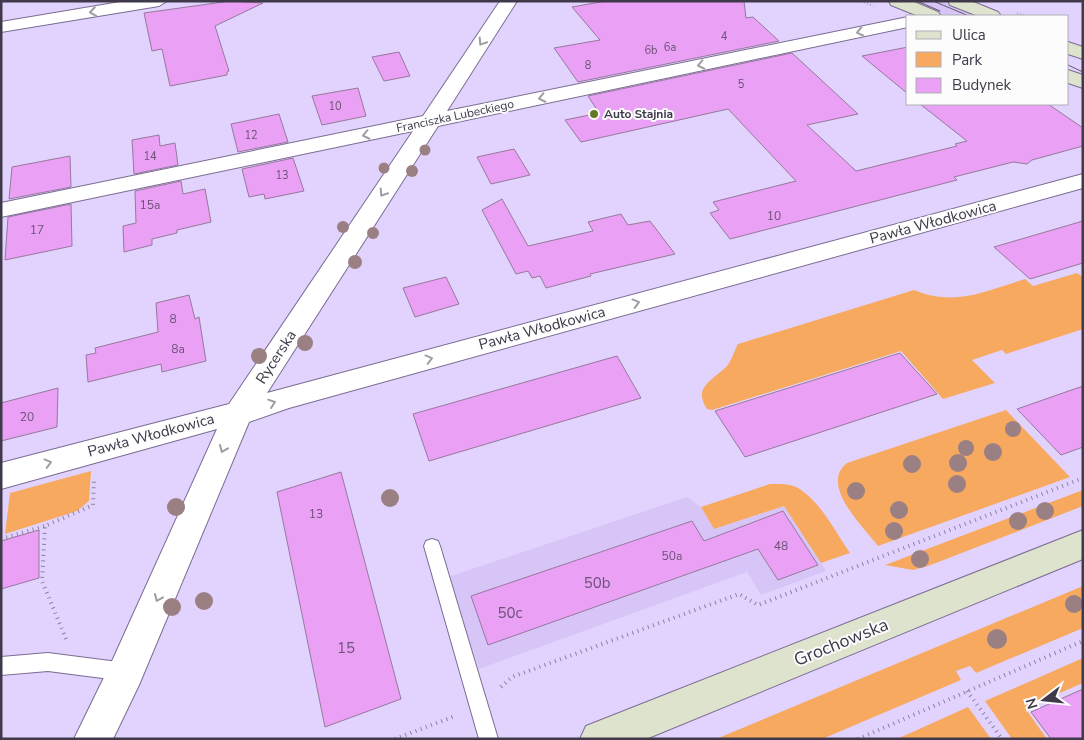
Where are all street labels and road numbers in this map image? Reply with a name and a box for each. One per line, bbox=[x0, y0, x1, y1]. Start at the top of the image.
street label: Franciszka Lubeckiego bbox=[395, 96, 516, 136]
street label: Pawła Włodkowica bbox=[867, 195, 999, 249]
street label: Pawła Włodkowica bbox=[476, 301, 608, 355]
street label: Rycerska bbox=[251, 326, 301, 388]
street label: Pawła Włodkowica bbox=[85, 408, 217, 462]
street label: Grochowska bbox=[790, 612, 892, 672]

